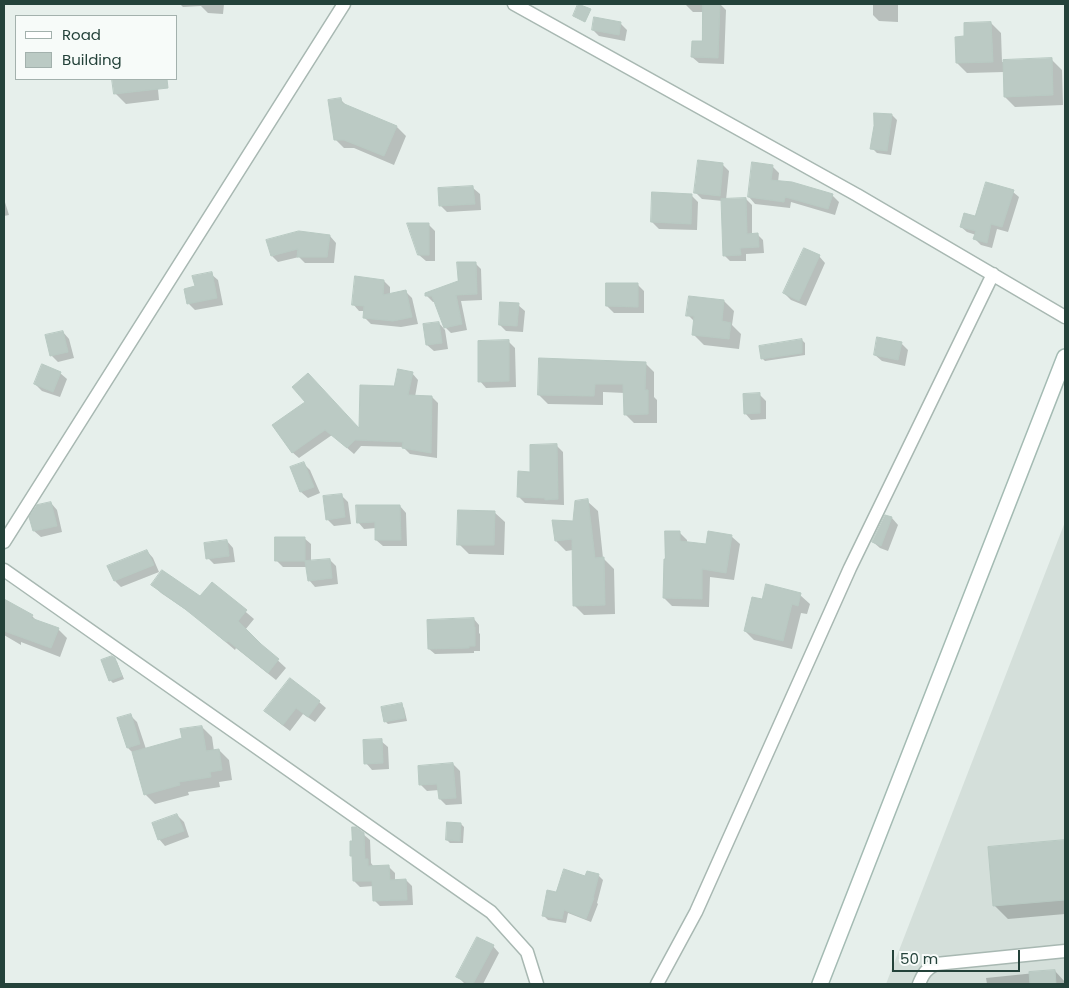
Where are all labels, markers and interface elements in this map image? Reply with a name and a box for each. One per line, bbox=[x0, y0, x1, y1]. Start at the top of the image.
legend bbox=[15, 15, 178, 80]
text: Road bbox=[62, 24, 101, 45]
text: Building bbox=[62, 49, 122, 70]
scale bar bbox=[894, 940, 1022, 972]
text: 50 m bbox=[900, 948, 938, 969]

